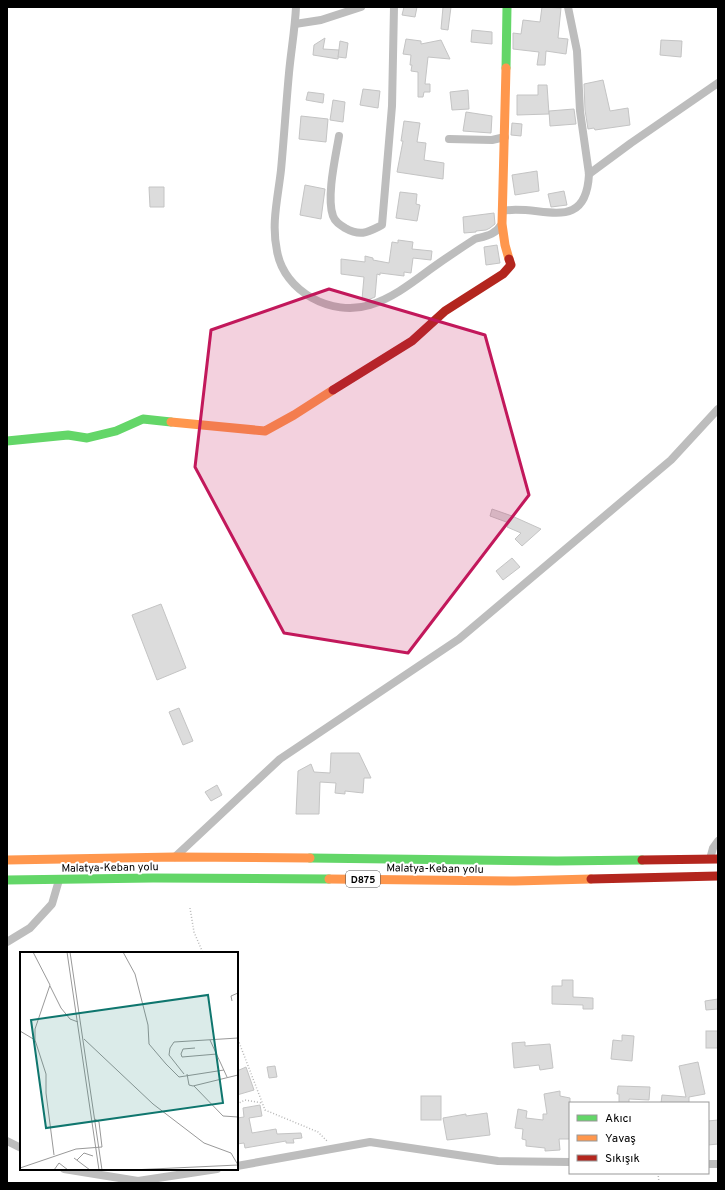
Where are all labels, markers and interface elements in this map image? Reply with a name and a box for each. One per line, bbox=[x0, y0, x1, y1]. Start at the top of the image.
street label: Malatya-Keban yolu bbox=[61, 860, 159, 876]
street label: Malatya-Keban yolu bbox=[386, 861, 484, 877]
road number: D875 bbox=[346, 871, 380, 887]
inset map bbox=[20, 952, 238, 1170]
legend bbox=[569, 1102, 709, 1174]
text: Akıcı bbox=[605, 1111, 632, 1127]
text: Yavaş bbox=[605, 1131, 636, 1147]
text: Sıkışık bbox=[605, 1151, 640, 1167]

